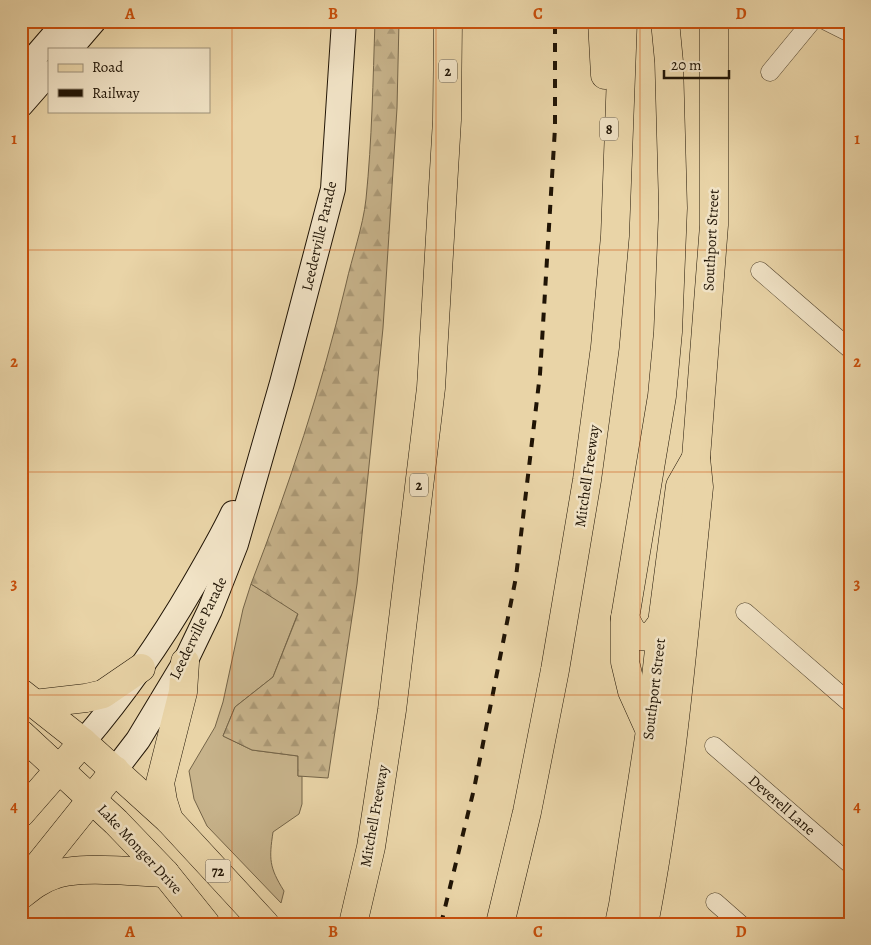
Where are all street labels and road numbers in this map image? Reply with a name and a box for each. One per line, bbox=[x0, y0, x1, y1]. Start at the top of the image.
road number: 2 bbox=[439, 59, 457, 82]
road number: 8 bbox=[600, 118, 618, 140]
street label: Leederville Parade bbox=[297, 179, 341, 293]
street label: Southport Street bbox=[698, 188, 724, 292]
street label: Mitchell Freeway bbox=[570, 423, 604, 529]
road number: 2 bbox=[410, 474, 428, 496]
street label: Leederville Parade bbox=[164, 573, 232, 683]
street label: Southport Street bbox=[638, 637, 670, 741]
street label: Mitchell Freeway bbox=[355, 763, 393, 869]
street label: Deverell Lane bbox=[744, 770, 820, 840]
street label: Lake Monger Drive bbox=[93, 800, 187, 898]
road number: 72 bbox=[206, 859, 230, 882]

